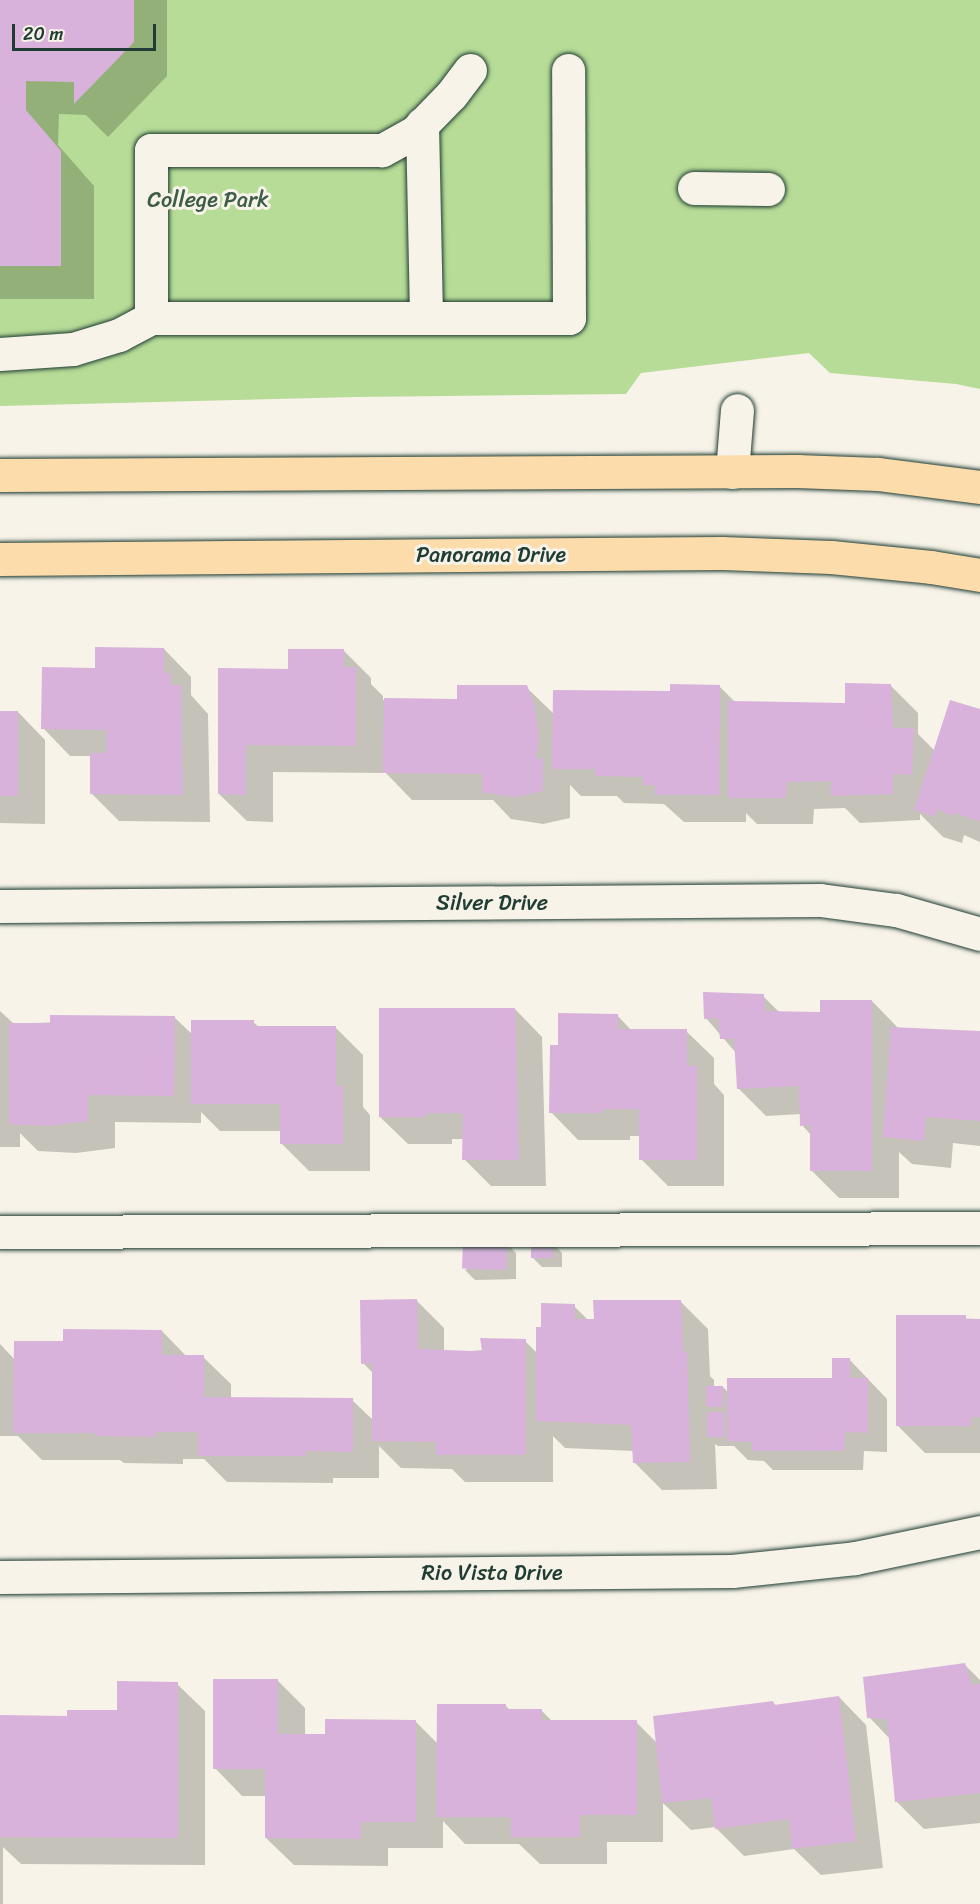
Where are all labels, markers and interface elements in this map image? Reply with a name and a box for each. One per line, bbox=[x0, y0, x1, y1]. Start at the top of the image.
scale bar bbox=[15, 12, 159, 50]
text: 20 m bbox=[23, 18, 63, 50]
park label: College Park bbox=[147, 187, 269, 213]
street label: Panorama Drive bbox=[416, 542, 566, 568]
street label: Silver Drive bbox=[436, 890, 548, 916]
street label: Rio Vista Drive bbox=[421, 1560, 563, 1586]

